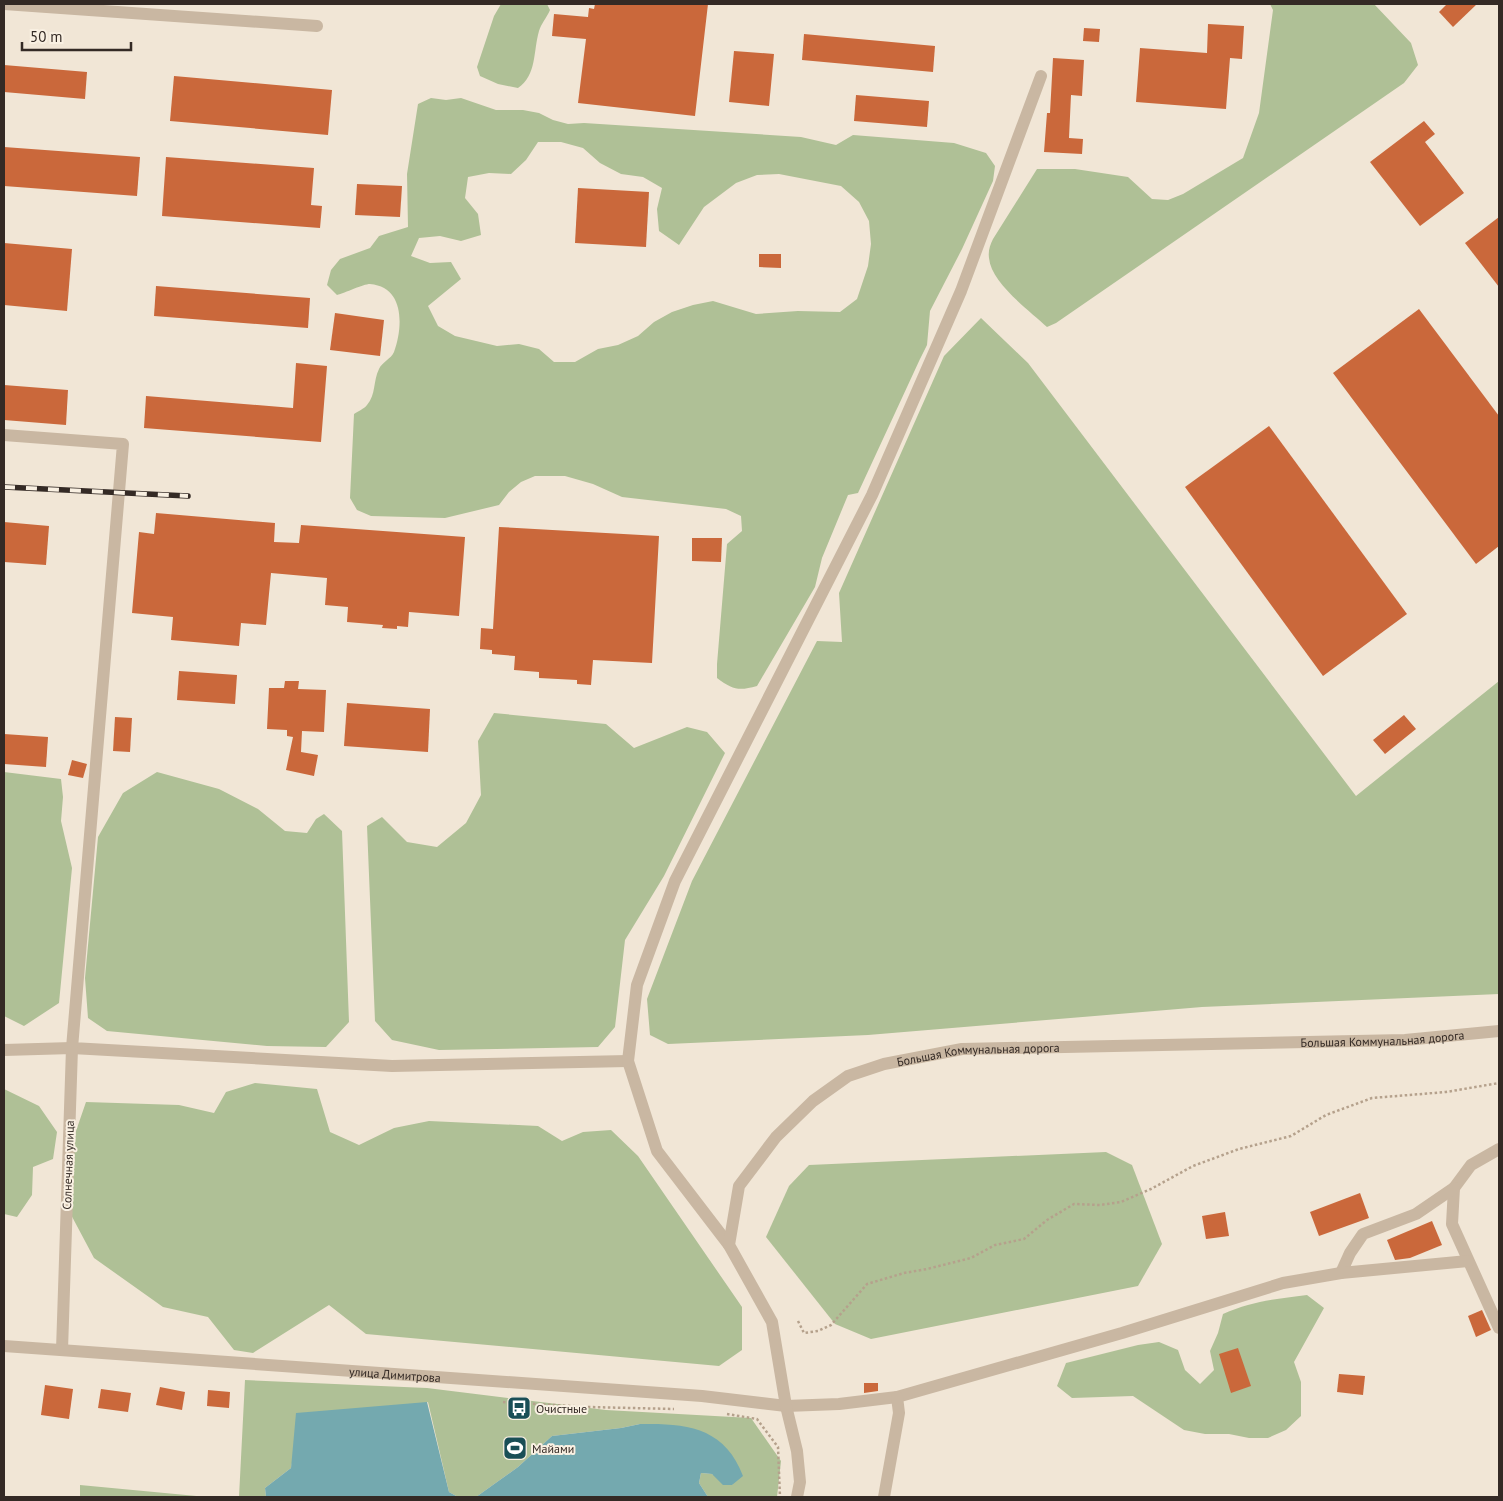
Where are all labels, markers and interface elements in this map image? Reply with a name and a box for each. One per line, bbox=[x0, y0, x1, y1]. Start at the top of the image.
scale bar bbox=[22, 20, 131, 52]
text: 50 m bbox=[30, 27, 63, 46]
street label: Большая Коммунальная дорога bbox=[1300, 1027, 1465, 1050]
street label: Большая Коммунальная дорога bbox=[895, 1040, 1060, 1069]
street label: Солнечная улица bbox=[59, 1120, 77, 1210]
street label: улица Димитрова bbox=[349, 1363, 441, 1385]
bus stop icon: Очистные bbox=[506, 1395, 532, 1421]
place label: Очистные bbox=[536, 1401, 587, 1416]
sports icon: Майами bbox=[502, 1435, 528, 1461]
place label: Майами bbox=[532, 1441, 574, 1456]

